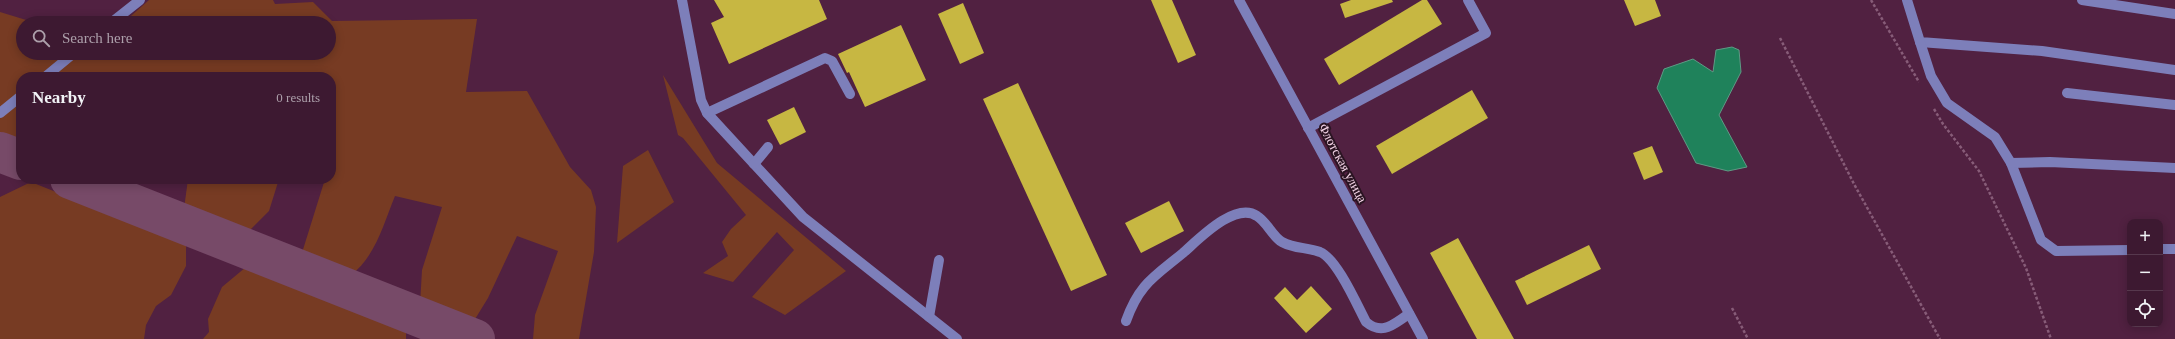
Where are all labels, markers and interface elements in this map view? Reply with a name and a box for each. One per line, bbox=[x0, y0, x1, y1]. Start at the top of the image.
search box bbox=[16, 16, 336, 60]
icon: search bbox=[30, 27, 52, 49]
text: Search here bbox=[62, 30, 132, 46]
text: Nearby bbox=[32, 88, 86, 107]
text: 0 results bbox=[276, 90, 320, 105]
street label: Флотская улица bbox=[1316, 121, 1370, 205]
map controls bbox=[2127, 219, 2163, 327]
button: + bbox=[2127, 219, 2163, 255]
button: − bbox=[2127, 255, 2163, 291]
button: locate bbox=[2127, 291, 2163, 327]

